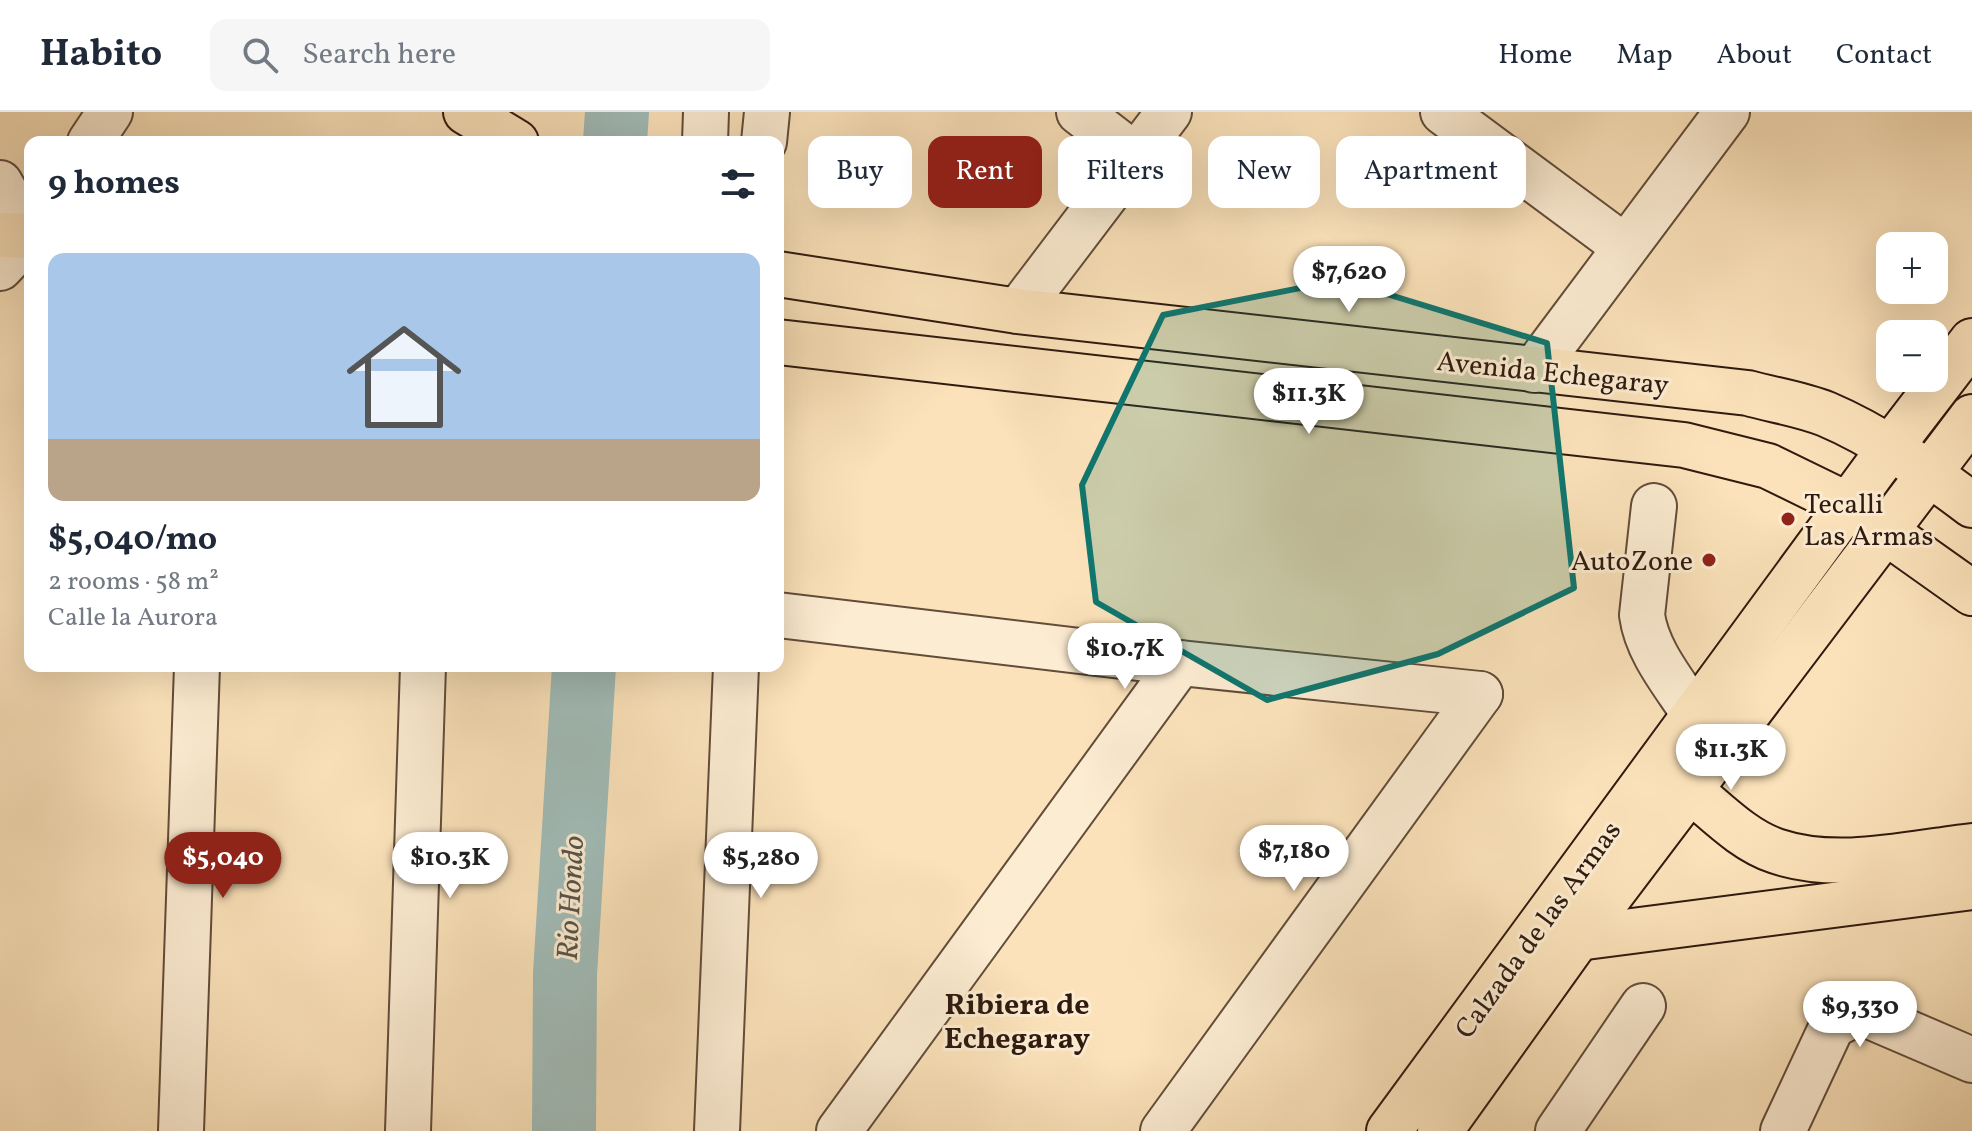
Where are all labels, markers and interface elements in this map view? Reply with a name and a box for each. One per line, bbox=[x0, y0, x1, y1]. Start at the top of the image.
search box bbox=[210, 19, 770, 91]
text: Habito bbox=[40, 29, 162, 82]
icon: search bbox=[238, 33, 282, 77]
text: Search here bbox=[302, 34, 456, 76]
text: Home bbox=[1498, 36, 1572, 75]
text: Map bbox=[1616, 36, 1672, 75]
text: About bbox=[1716, 36, 1792, 75]
text: Contact bbox=[1836, 36, 1932, 75]
chip: Buy bbox=[808, 136, 912, 208]
chip: Rent bbox=[928, 136, 1042, 208]
chip: Filters bbox=[1058, 136, 1192, 208]
chip: New bbox=[1208, 136, 1320, 208]
chip: Apartment bbox=[1336, 136, 1526, 208]
text: 9 homes bbox=[48, 161, 180, 208]
icon: filters bbox=[716, 162, 760, 206]
map controls bbox=[1876, 232, 1948, 392]
button: + bbox=[1876, 232, 1948, 304]
pin: $7,620 bbox=[1284, 246, 1414, 314]
text: $7,620 bbox=[1311, 254, 1387, 290]
icon: home bbox=[332, 305, 476, 449]
button: − bbox=[1876, 320, 1948, 392]
street label: Avenida Echegaray bbox=[1435, 343, 1671, 406]
pin: $11.3K bbox=[1244, 368, 1374, 436]
text: $11.3K bbox=[1272, 376, 1346, 412]
place label: Tecalli Las Armas bbox=[1804, 486, 1933, 557]
marker: Tecalli Las Armas bbox=[1779, 510, 1797, 528]
text: $5,040/mo bbox=[48, 517, 217, 564]
place label: AutoZone bbox=[1571, 543, 1693, 582]
marker: AutoZone bbox=[1700, 551, 1718, 569]
text: 2 rooms · 58 m² bbox=[48, 564, 219, 600]
text: Calle la Aurora bbox=[48, 600, 218, 636]
pin: $10.7K bbox=[1060, 623, 1190, 691]
text: $10.7K bbox=[1086, 631, 1164, 667]
pin: $11.3K bbox=[1666, 724, 1796, 792]
text: $11.3K bbox=[1694, 732, 1768, 768]
street label: Calzada de las Armas bbox=[1447, 814, 1631, 1047]
pin: $7,180 bbox=[1229, 825, 1359, 893]
pin: $5,040 bbox=[158, 832, 288, 900]
pin: $10.3K bbox=[385, 832, 515, 900]
pin: $5,280 bbox=[696, 832, 826, 900]
text: $7,180 bbox=[1258, 833, 1330, 869]
water label: Rio Hondo bbox=[548, 834, 596, 961]
text: $5,040 bbox=[182, 840, 264, 876]
text: $10.3K bbox=[410, 840, 490, 876]
text: $5,280 bbox=[722, 840, 800, 876]
pin: $9,330 bbox=[1795, 981, 1925, 1049]
district label: Ribiera de Echegaray bbox=[944, 985, 1090, 1061]
text: $9,330 bbox=[1821, 989, 1899, 1025]

